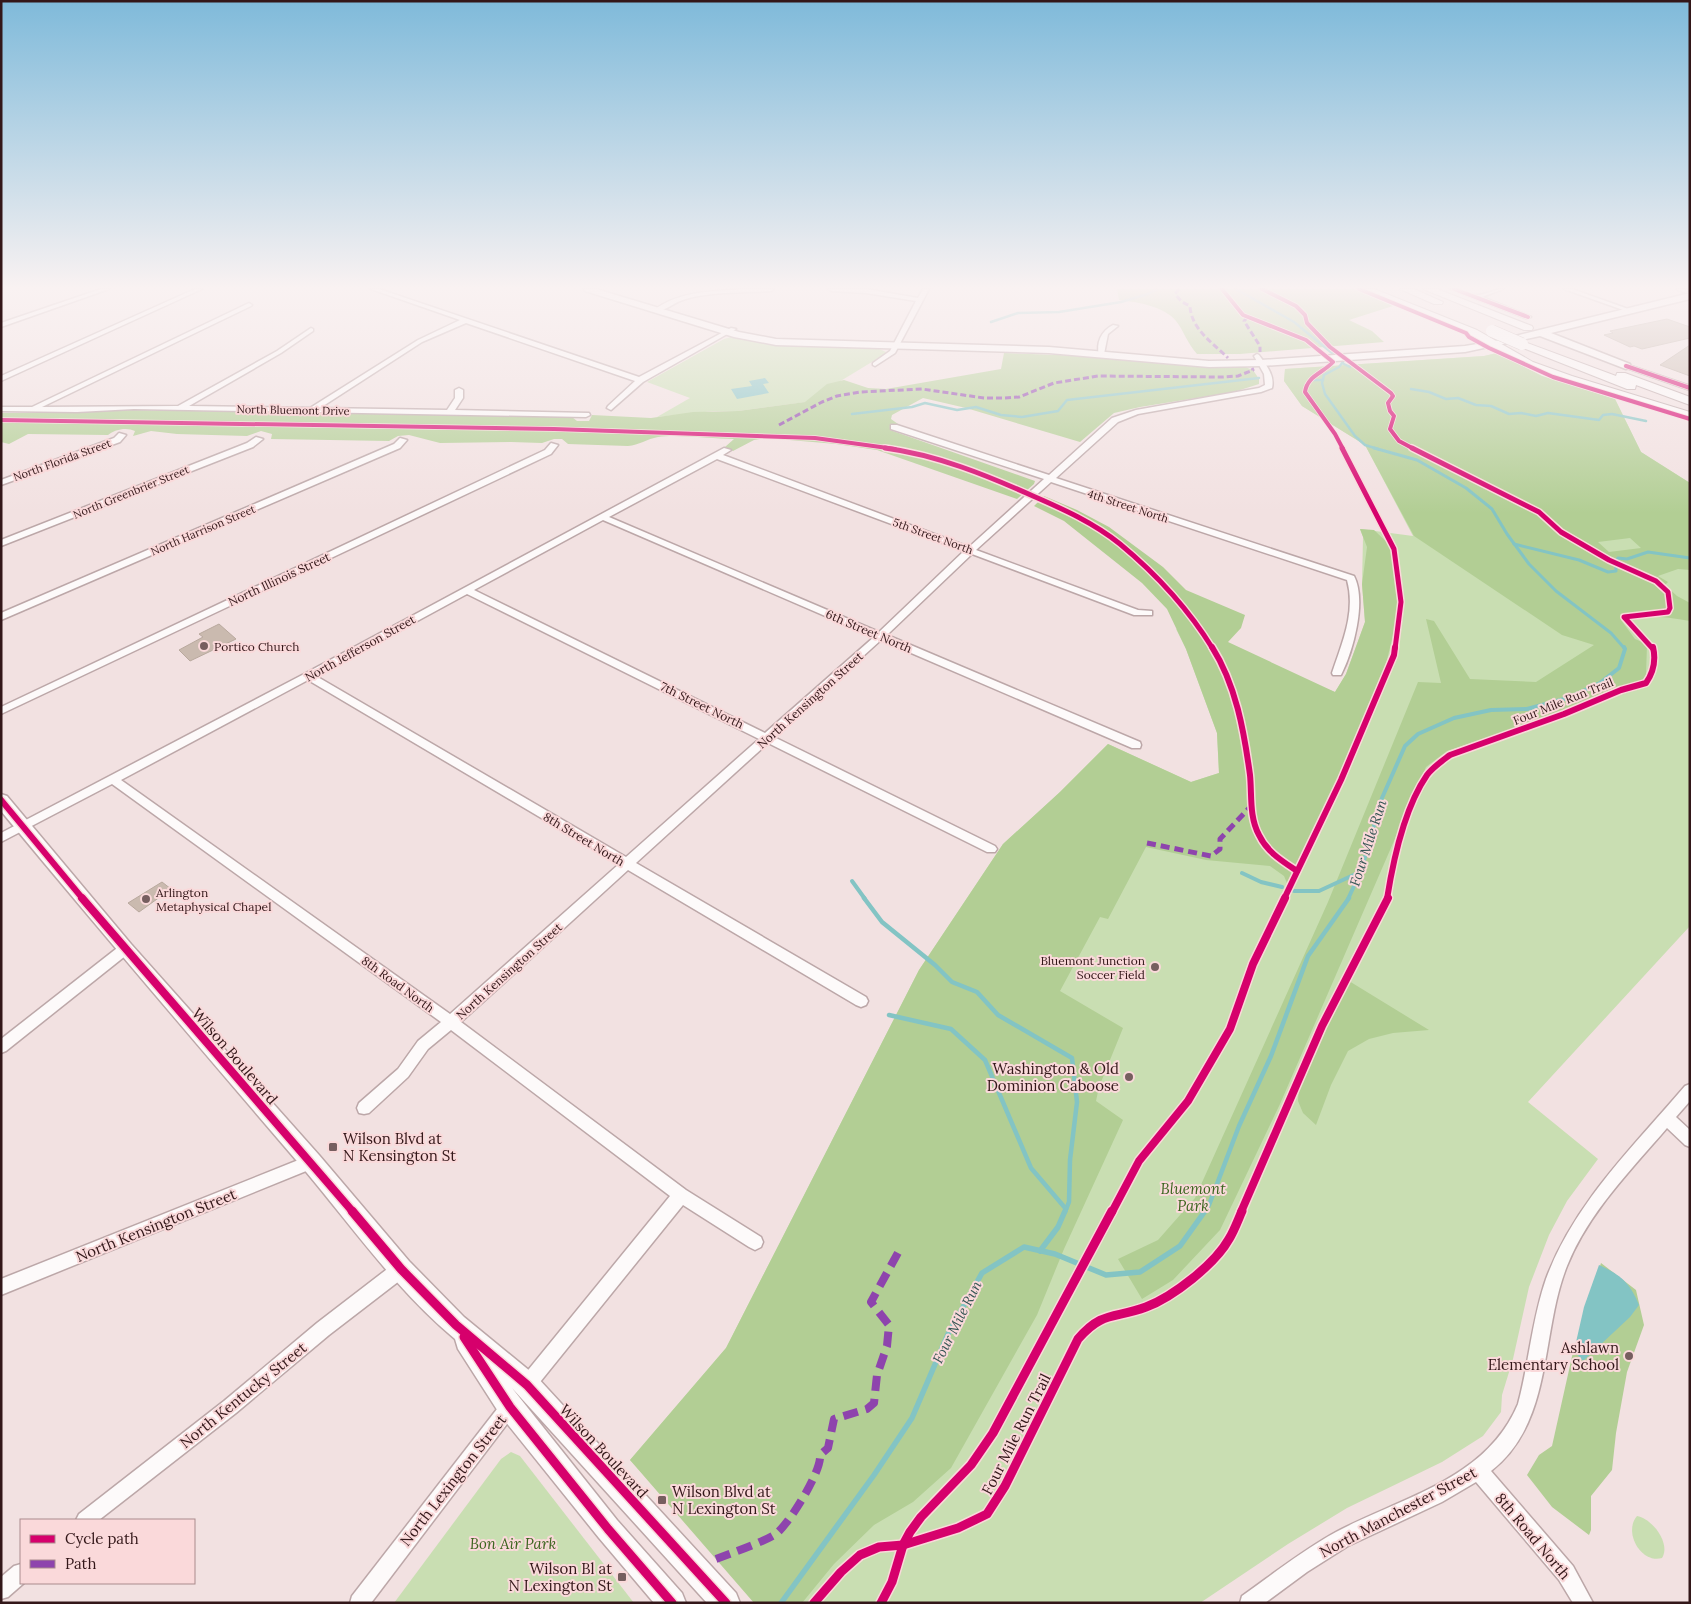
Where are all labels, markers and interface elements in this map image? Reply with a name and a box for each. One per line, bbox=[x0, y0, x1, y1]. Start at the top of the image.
street label: North Bluemont Drive bbox=[236, 402, 350, 418]
street label: North Florida Street bbox=[11, 436, 113, 484]
street label: North Greenbrier Street bbox=[71, 462, 192, 522]
street label: 4th Street North bbox=[1086, 486, 1171, 526]
street label: North Harrison Street bbox=[149, 501, 258, 558]
street label: 5th Street North bbox=[891, 515, 975, 557]
street label: North Illinois Street bbox=[226, 549, 333, 609]
street label: 6th Street North bbox=[824, 606, 914, 656]
street label: North Jefferson Street bbox=[302, 611, 418, 685]
place label: Portico Church bbox=[214, 639, 299, 654]
marker: Portico Church bbox=[198, 640, 210, 652]
street label: North Kensington Street bbox=[754, 648, 866, 751]
street label: Four Mile Run Trail bbox=[1511, 674, 1615, 728]
street label: 7th Street North bbox=[658, 678, 746, 732]
water label: Four Mile Run bbox=[1346, 797, 1391, 889]
street label: 8th Street North bbox=[541, 809, 627, 869]
place label: Arlington Metaphysical Chapel bbox=[155, 885, 271, 914]
marker: Arlington Metaphysical Chapel bbox=[140, 893, 152, 905]
street label: North Kensington Street bbox=[453, 919, 565, 1022]
street label: 8th Road North bbox=[359, 953, 437, 1015]
place label: Bluemont Junction Soccer Field bbox=[1040, 953, 1145, 982]
marker: Bluemont Junction Soccer Field bbox=[1149, 961, 1161, 973]
street label: Wilson Boulevard bbox=[188, 1004, 282, 1108]
place label: Washington & Old Dominion Caboose bbox=[987, 1059, 1119, 1095]
marker: Washington & Old Dominion Caboose bbox=[1123, 1071, 1135, 1083]
place label: Wilson Blvd at N Kensington St bbox=[343, 1129, 456, 1165]
marker: Wilson Blvd at N Kensington St bbox=[327, 1141, 339, 1153]
park label: Bluemont Park bbox=[1160, 1179, 1226, 1215]
street label: North Kensington Street bbox=[73, 1184, 239, 1266]
water label: Four Mile Run bbox=[929, 1277, 986, 1366]
street label: North Kentucky Street bbox=[176, 1338, 310, 1452]
place label: Ashlawn Elementary School bbox=[1488, 1338, 1619, 1374]
marker: Ashlawn Elementary School bbox=[1623, 1350, 1635, 1362]
street label: Four Mile Run Trail bbox=[977, 1370, 1055, 1498]
street label: Wilson Boulevard bbox=[556, 1400, 652, 1502]
street label: North Lexington Street bbox=[396, 1410, 510, 1550]
street label: North Manchester Street bbox=[1316, 1462, 1480, 1561]
place label: Wilson Blvd at N Lexington St bbox=[672, 1482, 776, 1518]
street label: 8th Road North bbox=[1491, 1489, 1575, 1583]
marker: Wilson Blvd at N Lexington St bbox=[656, 1494, 668, 1506]
legend bbox=[20, 1519, 195, 1584]
text: Cycle path bbox=[65, 1529, 139, 1548]
park label: Bon Air Park bbox=[470, 1534, 557, 1553]
text: Path bbox=[65, 1554, 96, 1573]
place label: Wilson Bl at N Lexington St bbox=[508, 1559, 612, 1595]
marker: Wilson Bl at N Lexington St bbox=[616, 1571, 628, 1583]

